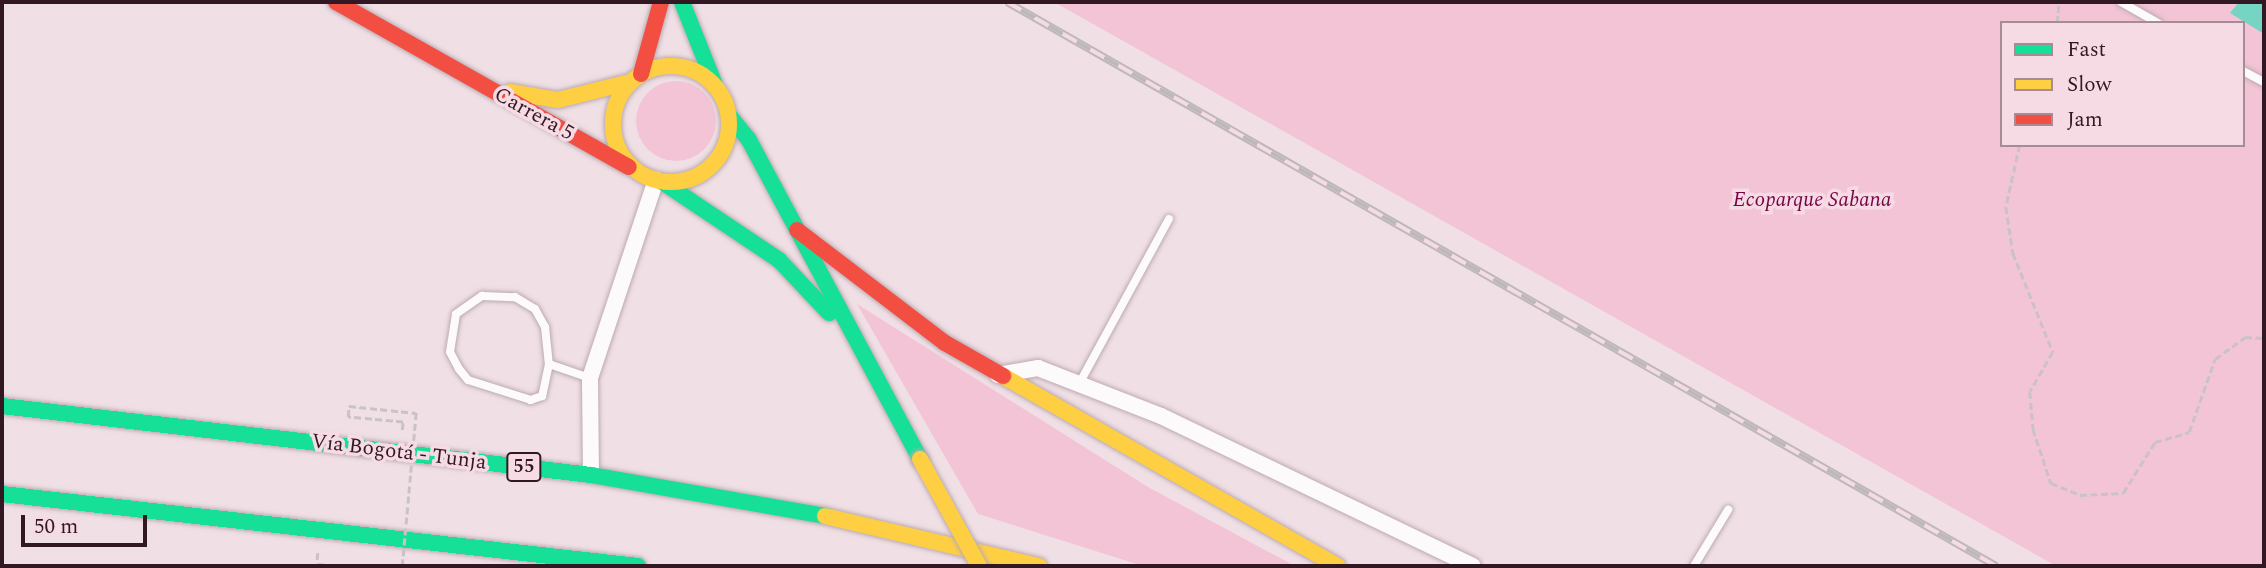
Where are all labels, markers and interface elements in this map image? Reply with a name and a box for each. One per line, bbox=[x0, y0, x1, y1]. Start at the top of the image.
legend bbox=[2000, 21, 2245, 147]
text: Fast bbox=[2067, 34, 2106, 66]
text: Slow bbox=[2067, 69, 2111, 101]
street label: Carrera 5 bbox=[490, 82, 578, 146]
text: Jam bbox=[2067, 104, 2103, 136]
park label: Ecoparque Sabana bbox=[1733, 187, 1891, 213]
street label: Vía Bogotá - Tunja bbox=[310, 429, 488, 475]
road number: 55 bbox=[505, 452, 543, 482]
scale bar bbox=[24, 502, 150, 546]
text: 50 m bbox=[34, 511, 78, 543]

